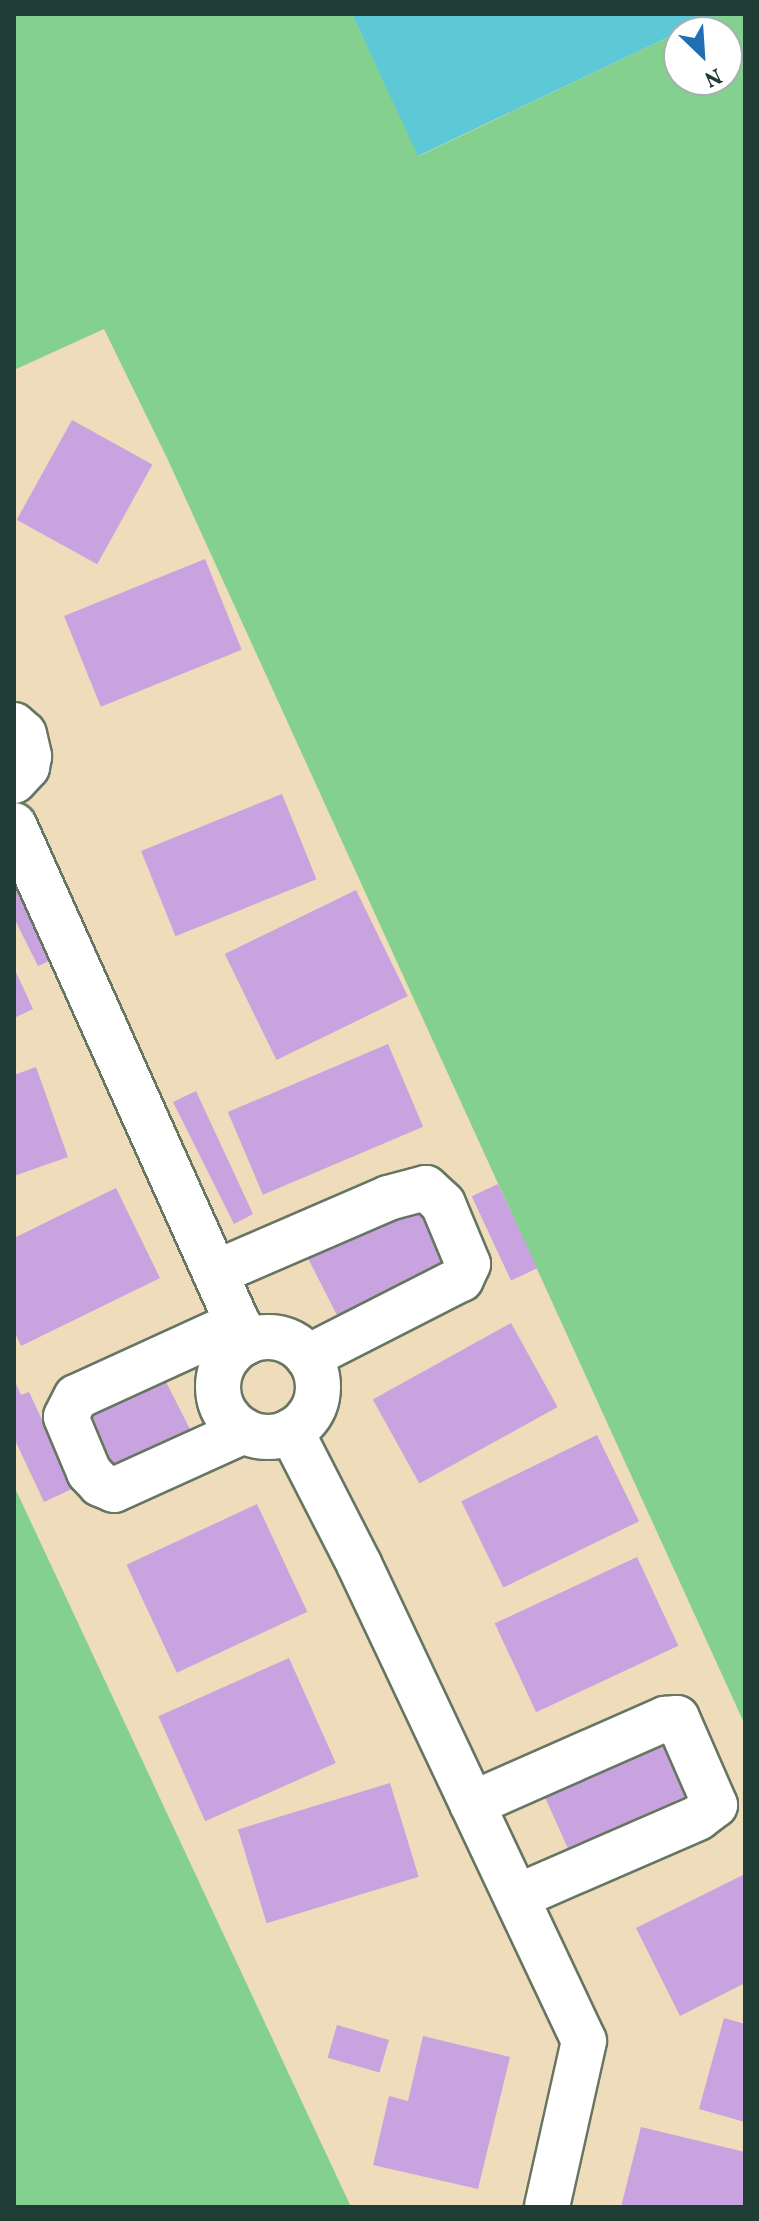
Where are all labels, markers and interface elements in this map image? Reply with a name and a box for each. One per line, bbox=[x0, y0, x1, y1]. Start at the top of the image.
north arrow bbox=[663, 16, 743, 96]
text: N bbox=[699, 59, 726, 94]

